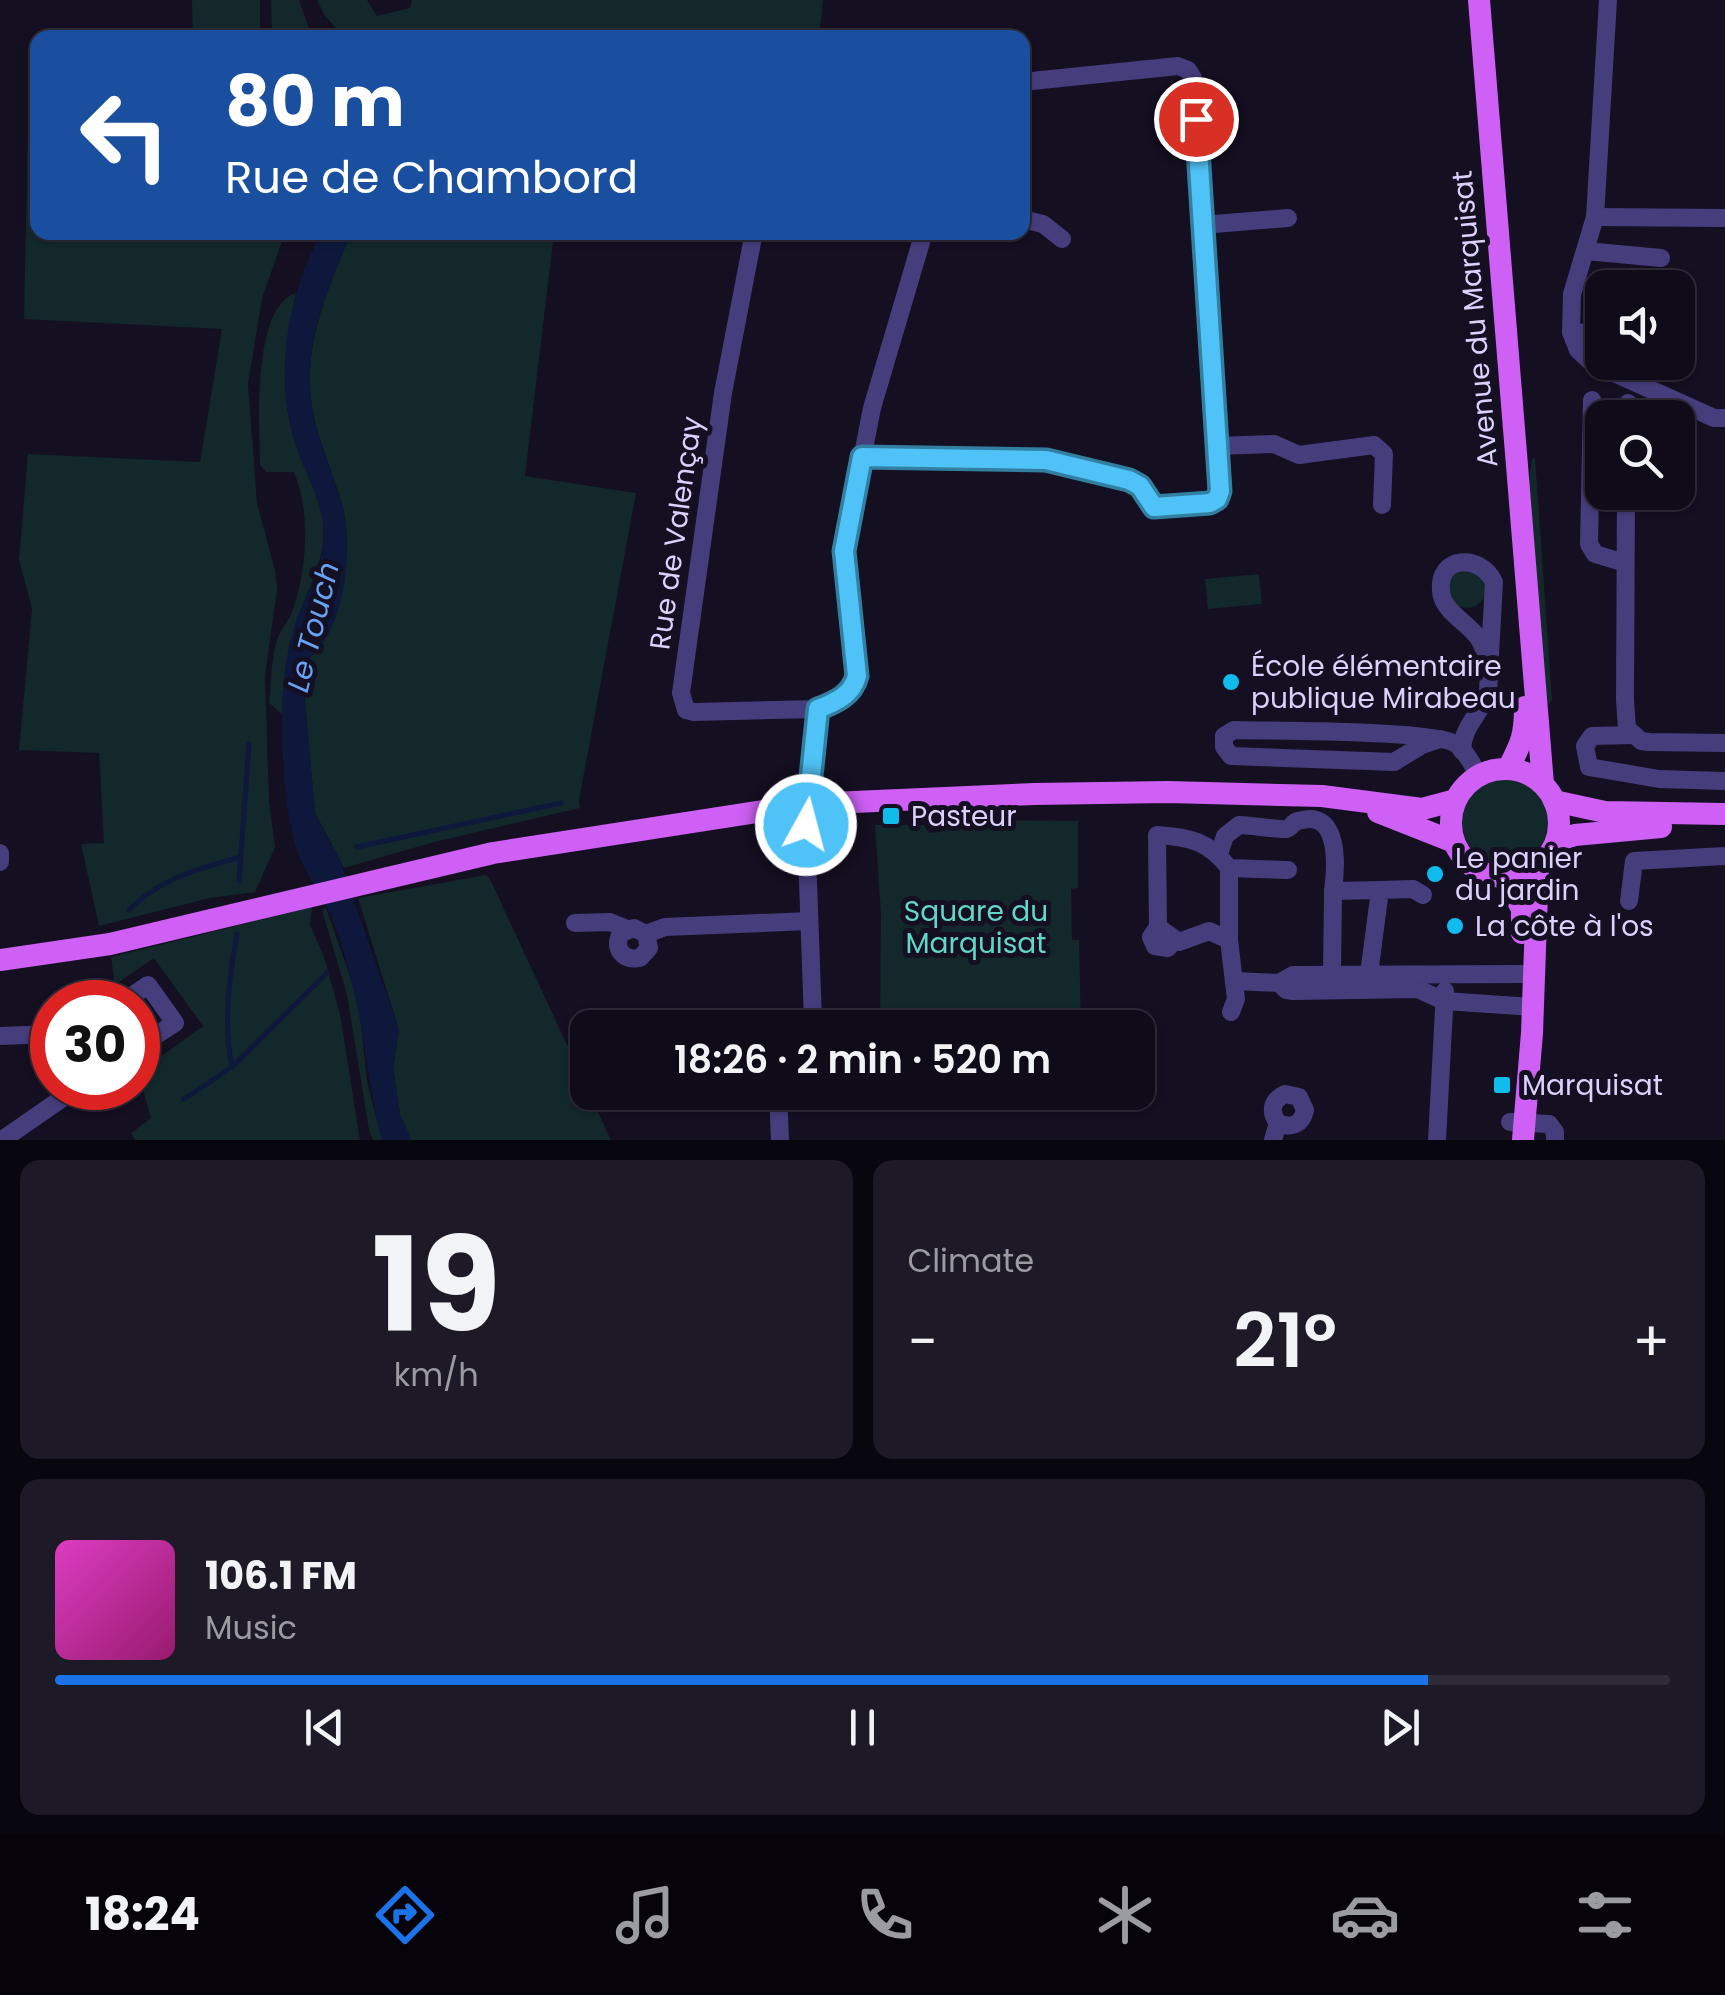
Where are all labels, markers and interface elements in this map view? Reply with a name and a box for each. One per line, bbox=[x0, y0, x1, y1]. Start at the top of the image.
text: 80 m bbox=[225, 52, 405, 151]
icon: left bbox=[60, 70, 190, 200]
pin bbox=[1154, 77, 1239, 162]
icon: arrive bbox=[1169, 92, 1224, 147]
text: Rue de Chambord bbox=[225, 146, 638, 209]
street label: Avenue du Marquisat bbox=[1443, 169, 1507, 469]
map controls bbox=[1585, 270, 1695, 510]
button: sound bbox=[1585, 270, 1695, 380]
button: search bbox=[1585, 400, 1695, 510]
street label: Rue de Valençay bbox=[640, 414, 712, 652]
water label: Le Touch bbox=[276, 557, 350, 697]
place label: École élémentaire publique Mirabeau bbox=[1251, 647, 1516, 718]
marker: École élémentaire publique Mirabeau bbox=[1220, 671, 1242, 693]
position arrow bbox=[754, 773, 858, 877]
place label: Pasteur bbox=[911, 797, 1017, 836]
marker: Pasteur bbox=[880, 805, 902, 827]
place label: Le panier du jardin bbox=[1455, 839, 1582, 910]
marker: Le panier du jardin bbox=[1424, 863, 1446, 885]
park label: Square du Marquisat bbox=[904, 892, 1048, 963]
place label: La côte à l'os bbox=[1475, 907, 1654, 946]
marker: La côte à l'os bbox=[1444, 915, 1466, 937]
speed limit sign: 30 bbox=[30, 980, 160, 1110]
text: 18:26 · 2 min · 520 m bbox=[674, 1033, 1051, 1086]
place label: Marquisat bbox=[1522, 1066, 1663, 1105]
marker: Marquisat bbox=[1491, 1074, 1513, 1096]
text: 19 bbox=[372, 1194, 501, 1377]
text: Climate bbox=[908, 1238, 1034, 1283]
text: 21° bbox=[1233, 1288, 1337, 1393]
text: − bbox=[908, 1303, 938, 1380]
text: + bbox=[1632, 1303, 1670, 1380]
text: km/h bbox=[394, 1352, 479, 1397]
text: 106.1 FM bbox=[205, 1549, 357, 1602]
text: Music bbox=[205, 1605, 297, 1650]
icon: previous bbox=[297, 1700, 352, 1755]
icon: pause bbox=[835, 1700, 890, 1755]
icon: next bbox=[1373, 1700, 1428, 1755]
icon: directions bbox=[370, 1880, 440, 1950]
icon: music bbox=[610, 1880, 680, 1950]
icon: phone bbox=[850, 1880, 920, 1950]
icon: climate bbox=[1090, 1880, 1160, 1950]
icon: car bbox=[1330, 1880, 1400, 1950]
icon: filters bbox=[1570, 1880, 1640, 1950]
text: 18:24 bbox=[85, 1883, 200, 1946]

